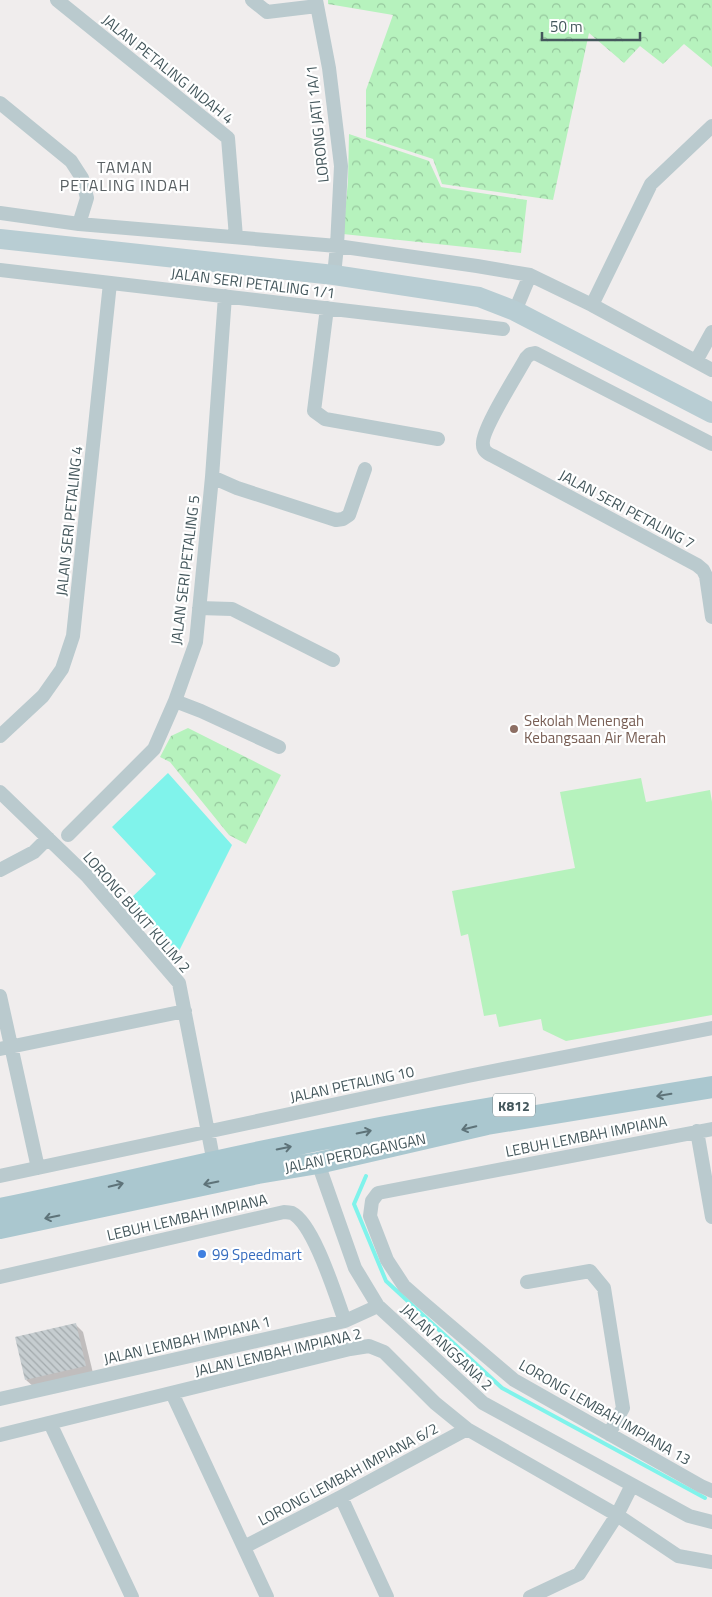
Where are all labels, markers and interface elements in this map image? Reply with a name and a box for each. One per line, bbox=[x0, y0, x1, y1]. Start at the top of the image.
street label: JALAN PETALING INDAH 4 bbox=[97, 9, 239, 129]
scale bar bbox=[542, 10, 640, 42]
text: 50 m bbox=[550, 15, 583, 38]
street label: LORONG JATI 1A/1 bbox=[299, 64, 335, 184]
district label: TAMAN PETALING INDAH bbox=[60, 155, 190, 197]
street label: JALAN SERI PETALING 1/1 bbox=[170, 262, 336, 304]
street label: JALAN SERI PETALING 4 bbox=[50, 445, 88, 597]
street label: JALAN SERI PETALING 7 bbox=[555, 463, 699, 555]
street label: JALAN SERI PETALING 5 bbox=[164, 494, 206, 646]
place label: Sekolah Menengah Kebangsaan Air Merah bbox=[524, 709, 666, 749]
marker: Sekolah Menengah Kebangsaan Air Merah bbox=[508, 723, 520, 735]
street label: LORONG BUKIT KULIM 2 bbox=[78, 846, 196, 978]
street label: JALAN PETALING 10 bbox=[288, 1060, 416, 1108]
one-way arrow bbox=[656, 1090, 672, 1100]
road number: K812 bbox=[493, 1094, 535, 1116]
street label: LEBUH LEMBAH IMPIANA bbox=[503, 1109, 669, 1163]
one-way arrow bbox=[462, 1124, 478, 1133]
street label: JALAN PERDAGANGAN bbox=[282, 1127, 428, 1179]
one-way arrow bbox=[355, 1127, 371, 1136]
one-way arrow bbox=[276, 1142, 292, 1152]
one-way arrow bbox=[203, 1179, 219, 1188]
one-way arrow bbox=[108, 1180, 124, 1189]
street label: LEBUH LEMBAH IMPIANA bbox=[104, 1187, 270, 1247]
one-way arrow bbox=[44, 1213, 60, 1222]
place label: 99 Speedmart bbox=[212, 1243, 302, 1266]
marker: 99 Speedmart bbox=[196, 1248, 208, 1260]
street label: JALAN ANGSANA 2 bbox=[396, 1298, 498, 1396]
street label: JALAN LEMBAH IMPIANA 1 bbox=[101, 1310, 273, 1370]
street label: JALAN LEMBAH IMPIANA 2 bbox=[192, 1322, 364, 1382]
street label: LORONG LEMBAH IMPIANA 13 bbox=[515, 1353, 695, 1471]
street label: LORONG LEMBAH IMPIANA 6/2 bbox=[254, 1417, 442, 1531]

